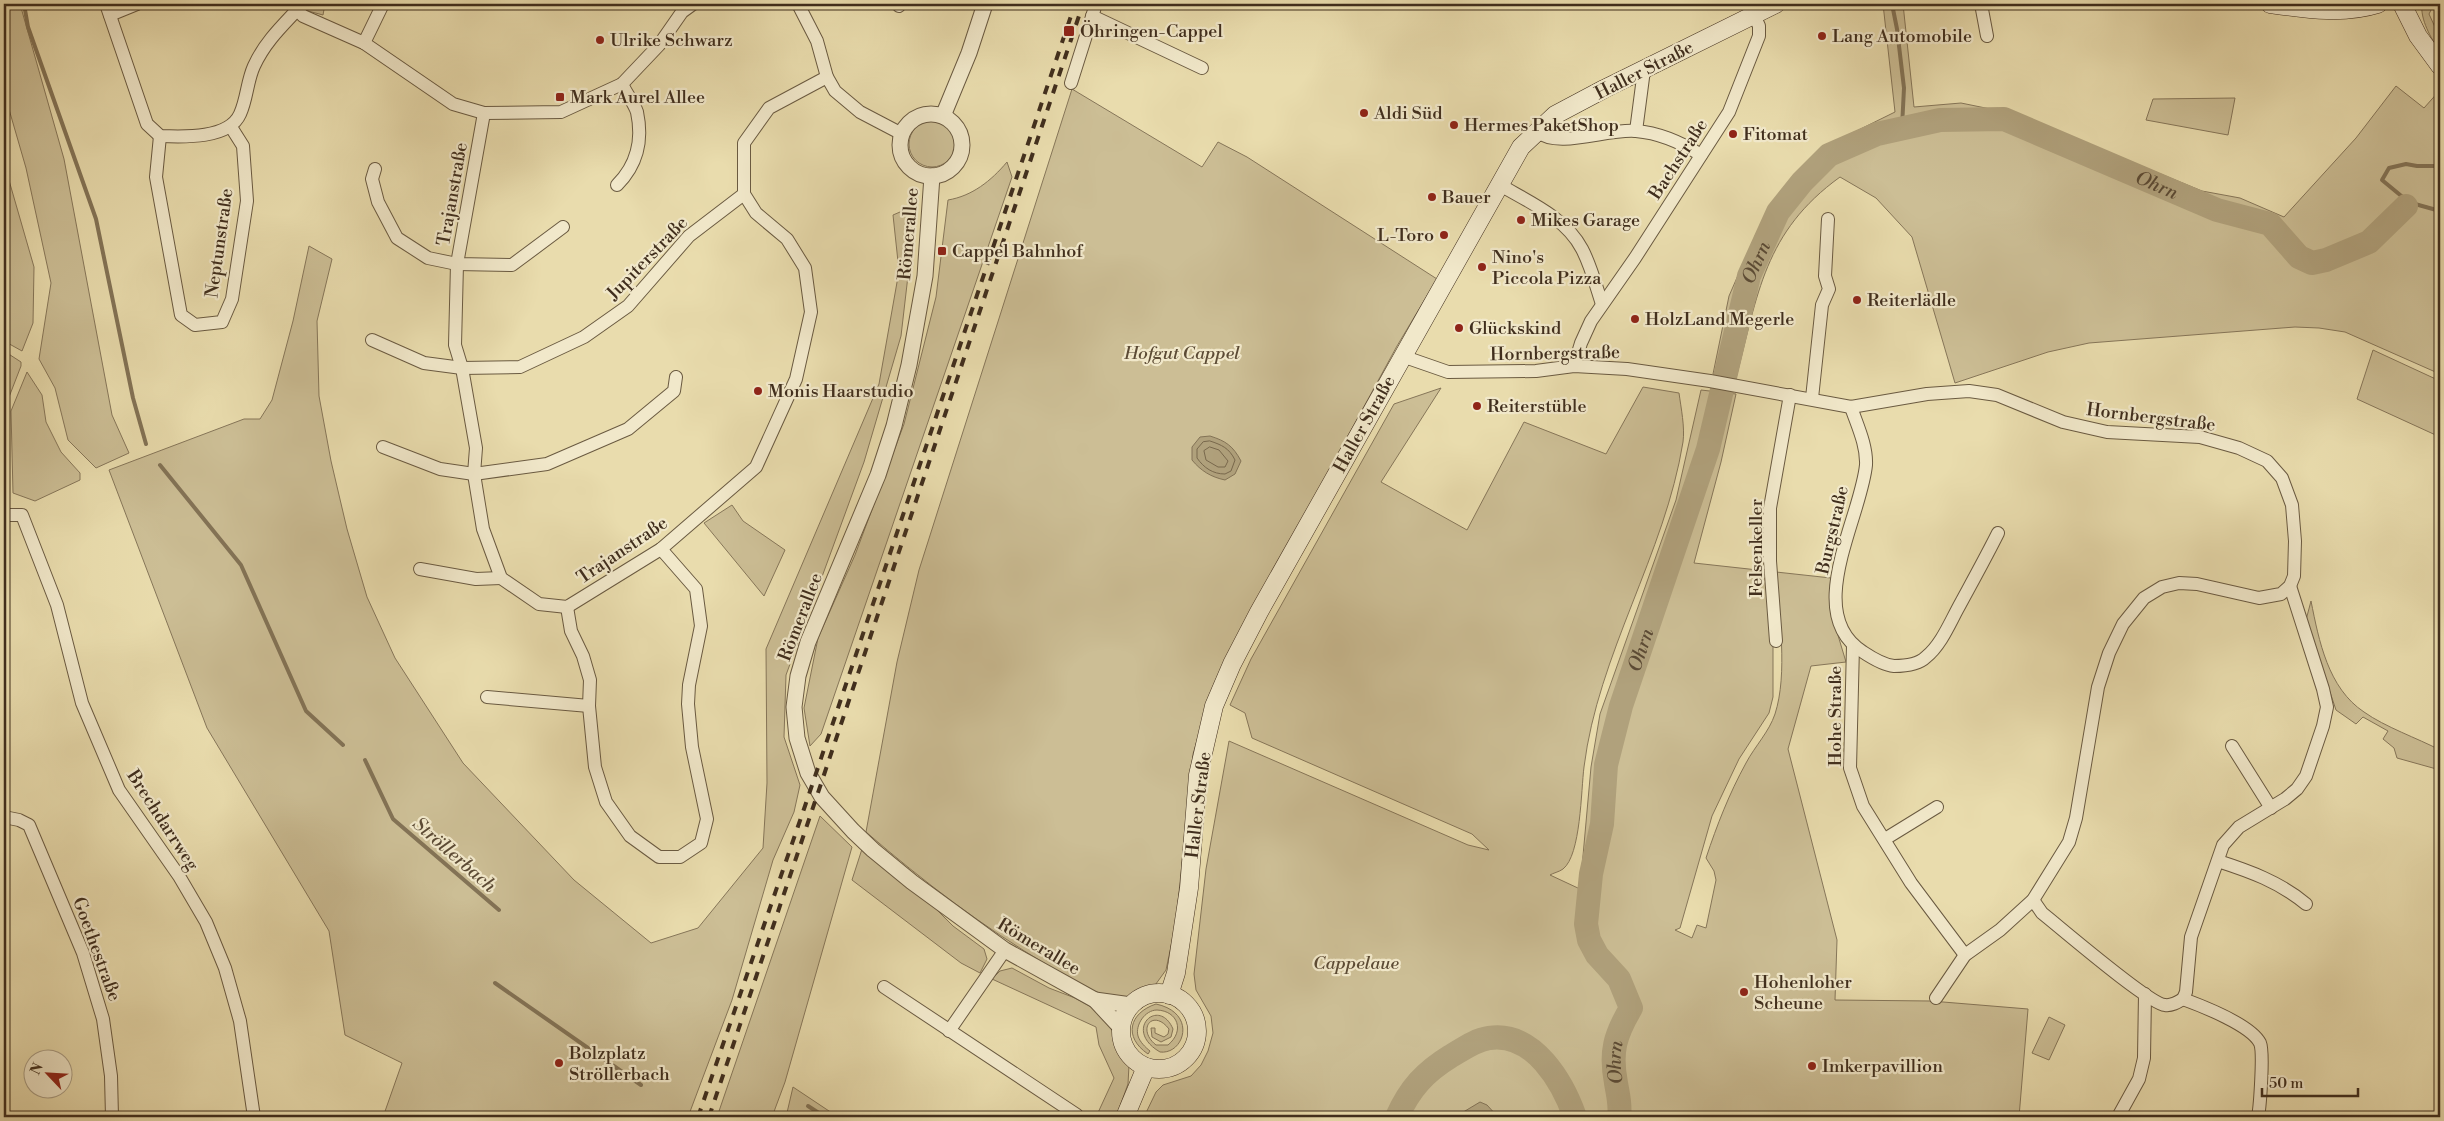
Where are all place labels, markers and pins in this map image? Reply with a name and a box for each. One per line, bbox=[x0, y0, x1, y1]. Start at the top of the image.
place label: Öhringen-Cappel bbox=[1080, 20, 1223, 43]
marker: Öhringen-Cappel bbox=[1062, 24, 1076, 38]
place label: Lang Automobile bbox=[1832, 25, 1972, 48]
place label: Ulrike Schwarz bbox=[610, 29, 733, 52]
marker: Lang Automobile bbox=[1816, 30, 1828, 42]
marker: Ulrike Schwarz bbox=[594, 34, 606, 46]
place label: Mark Aurel Allee bbox=[570, 86, 705, 109]
marker: Mark Aurel Allee bbox=[554, 91, 566, 103]
place label: Aldi Süd bbox=[1373, 102, 1443, 125]
marker: Aldi Süd bbox=[1358, 107, 1370, 119]
place label: Hermes PaketShop bbox=[1464, 114, 1619, 137]
marker: Hermes PaketShop bbox=[1448, 119, 1460, 131]
place label: Fitomat bbox=[1743, 123, 1808, 146]
marker: Fitomat bbox=[1727, 128, 1739, 140]
place label: Bauer bbox=[1441, 186, 1491, 209]
marker: Bauer bbox=[1426, 191, 1438, 203]
place label: Mikes Garage bbox=[1531, 209, 1640, 232]
marker: Mikes Garage bbox=[1515, 214, 1527, 226]
place label: L-Toro bbox=[1377, 224, 1434, 247]
marker: L-Toro bbox=[1438, 229, 1450, 241]
place label: Cappel Bahnhof bbox=[952, 240, 1084, 263]
marker: Cappel Bahnhof bbox=[936, 245, 948, 257]
place label: Nino's Piccola Pizza bbox=[1492, 246, 1602, 290]
marker: Nino's Piccola Pizza bbox=[1476, 261, 1488, 273]
place label: Reiterlädle bbox=[1867, 289, 1956, 312]
marker: Reiterlädle bbox=[1851, 294, 1863, 306]
place label: HolzLand Megerle bbox=[1645, 308, 1794, 331]
marker: HolzLand Megerle bbox=[1629, 313, 1641, 325]
place label: Glückskind bbox=[1469, 317, 1562, 340]
marker: Glückskind bbox=[1453, 322, 1465, 334]
place label: Monis Haarstudio bbox=[768, 380, 914, 403]
marker: Monis Haarstudio bbox=[752, 385, 764, 397]
place label: Reiterstüble bbox=[1487, 395, 1587, 418]
marker: Reiterstüble bbox=[1471, 400, 1483, 412]
place label: Hohenloher Scheune bbox=[1754, 971, 1852, 1015]
marker: Hohenloher Scheune bbox=[1738, 986, 1750, 998]
place label: Bolzplatz Ströllerbach bbox=[568, 1042, 670, 1086]
place label: Imkerpavillion bbox=[1822, 1055, 1943, 1078]
marker: Bolzplatz Ströllerbach bbox=[553, 1057, 565, 1069]
marker: Imkerpavillion bbox=[1806, 1060, 1818, 1072]

